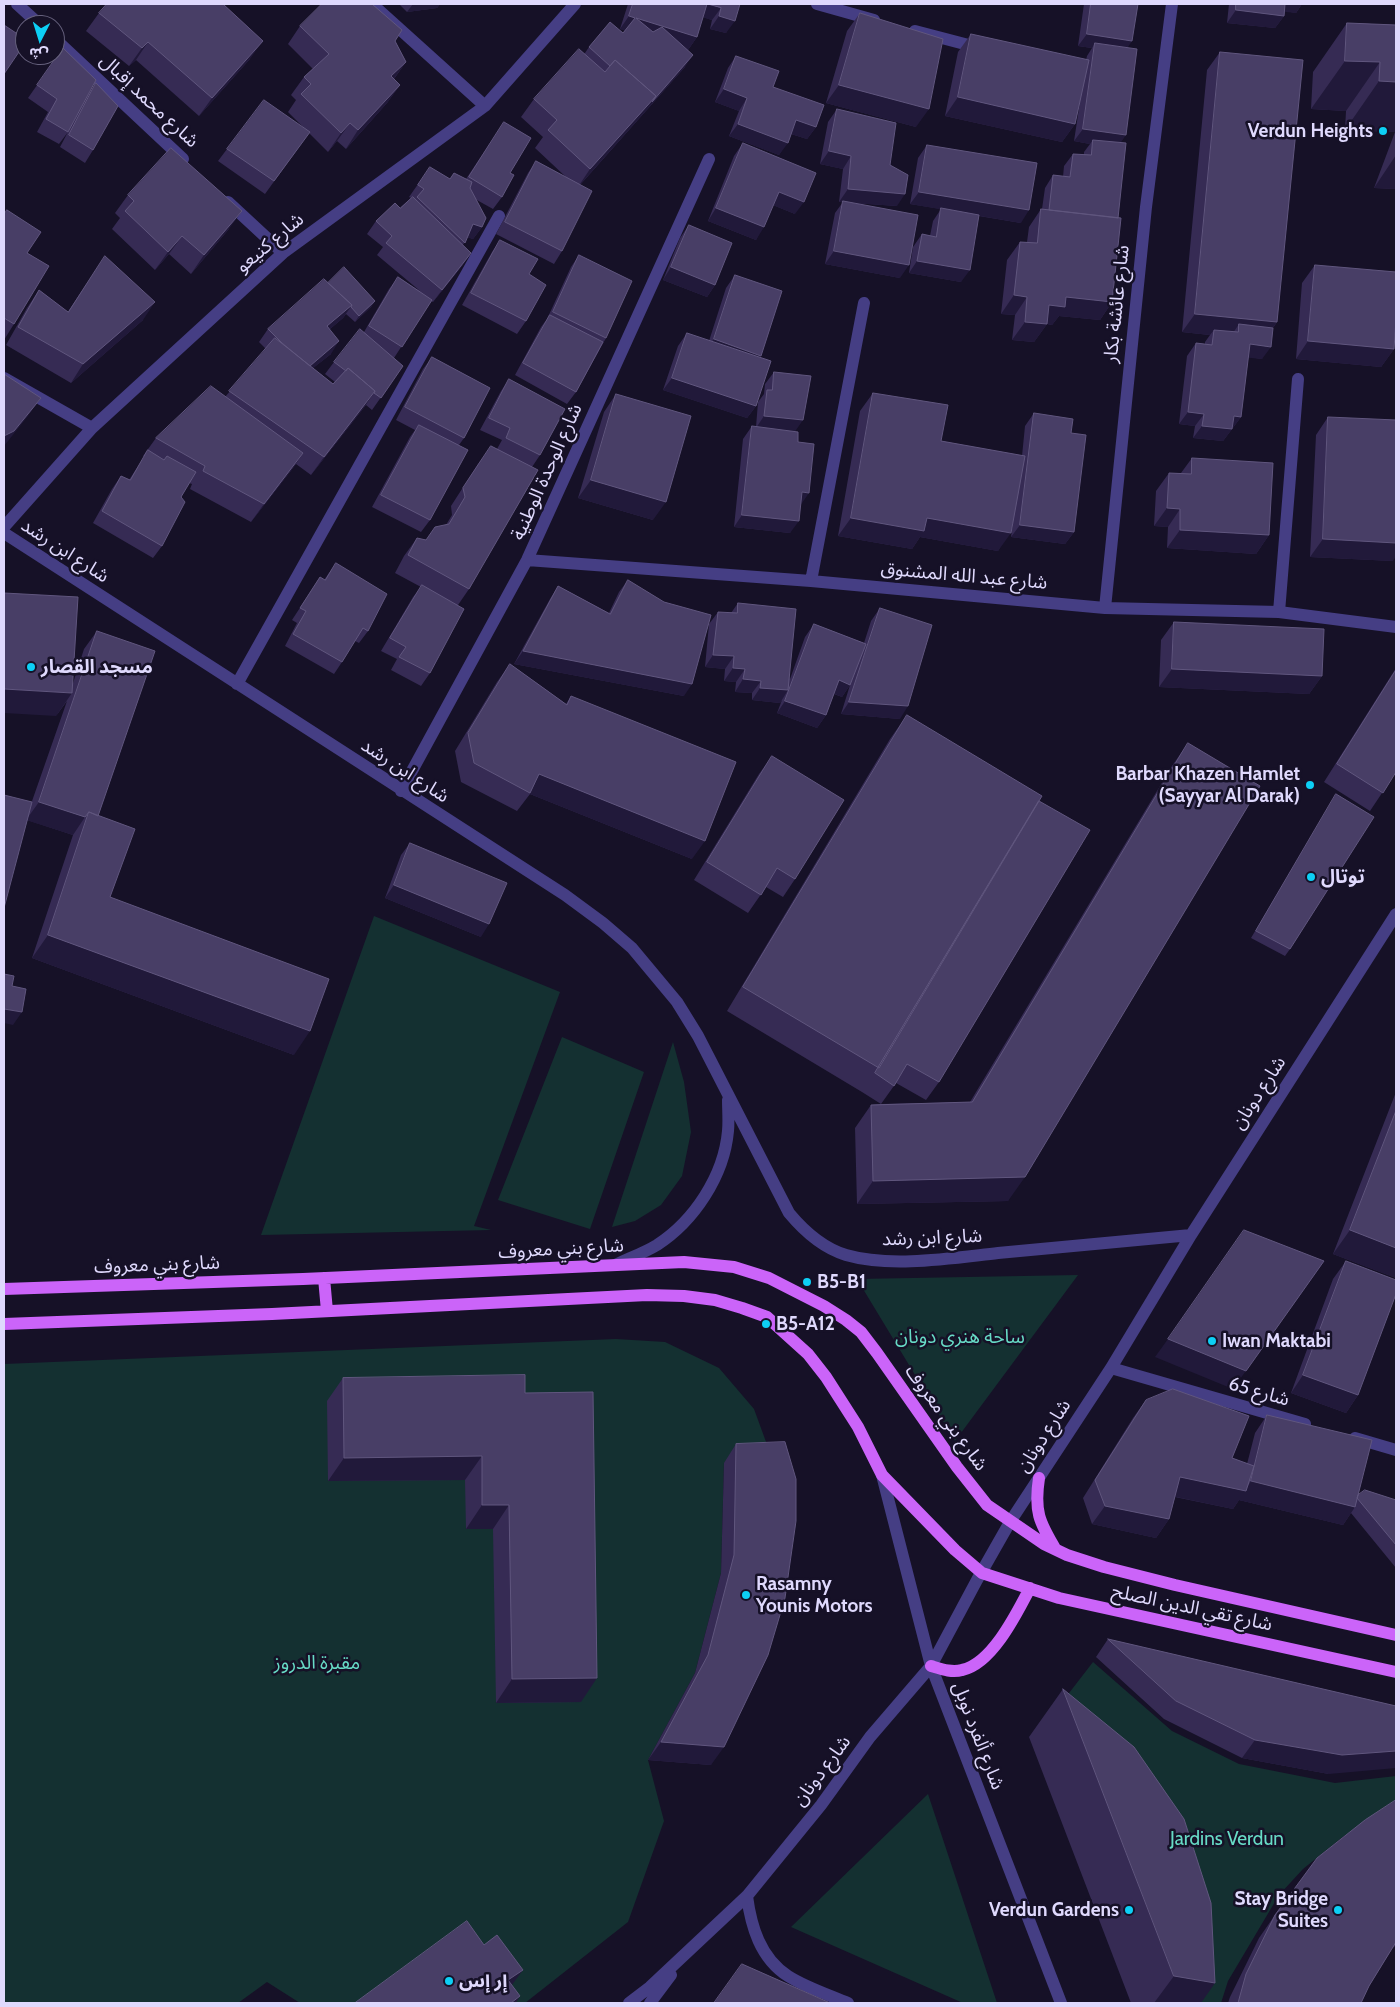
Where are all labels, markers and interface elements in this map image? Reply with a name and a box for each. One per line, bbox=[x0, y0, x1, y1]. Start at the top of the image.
north arrow bbox=[15, 15, 65, 65]
text: ش bbox=[28, 44, 49, 64]
street label: شارع محمد إقبال bbox=[95, 49, 203, 153]
place label: Verdun Heights bbox=[1248, 120, 1373, 142]
marker: Verdun Heights bbox=[1377, 125, 1389, 137]
street label: شارع كنيعو bbox=[231, 208, 309, 278]
street label: شارع عائشة بكار bbox=[1099, 244, 1135, 364]
street label: شارع الوحدة الوطنية bbox=[507, 400, 587, 544]
street label: شارع ابن رشد bbox=[17, 514, 113, 588]
street label: شارع عبد الله المشنوق bbox=[880, 557, 1048, 595]
place label: مسجد القصار bbox=[41, 656, 153, 678]
marker: مسجد القصار bbox=[25, 661, 37, 673]
street label: شارع ابن رشد bbox=[357, 734, 453, 808]
place label: Barbar Khazen Hamlet (Sayyar Al Darak) bbox=[1115, 763, 1300, 807]
marker: Barbar Khazen Hamlet (Sayyar Al Darak) bbox=[1304, 779, 1316, 791]
place label: توتال bbox=[1321, 866, 1365, 888]
marker: توتال bbox=[1305, 871, 1317, 883]
street label: شارع دونان bbox=[1227, 1052, 1291, 1134]
street label: شارع ابن رشد bbox=[881, 1225, 983, 1251]
street label: شارع بني معروف bbox=[498, 1234, 624, 1264]
street label: شارع بني معروف bbox=[94, 1251, 220, 1279]
place label: B5-B1 bbox=[817, 1271, 866, 1293]
marker: B5-B1 bbox=[801, 1276, 813, 1288]
place label: B5-A12 bbox=[776, 1313, 835, 1335]
marker: B5-A12 bbox=[760, 1318, 772, 1330]
park label: ساحة هنري دونان bbox=[895, 1326, 1025, 1348]
place label: Iwan Maktabi bbox=[1222, 1330, 1331, 1352]
marker: Iwan Maktabi bbox=[1206, 1335, 1218, 1347]
street label: شارع بني معروف bbox=[900, 1360, 992, 1476]
street label: شارع 65 bbox=[1226, 1372, 1292, 1412]
street label: شارع دونان bbox=[1012, 1395, 1076, 1477]
place label: Rasamny Younis Motors bbox=[756, 1573, 873, 1617]
street label: شارع تقي الدين الصلح bbox=[1110, 1580, 1274, 1636]
marker: Rasamny Younis Motors bbox=[740, 1589, 752, 1601]
park label: مقبرة الدروز bbox=[274, 1652, 360, 1674]
street label: شارع ألفرد نوبل bbox=[947, 1679, 1009, 1793]
street label: شارع دونان bbox=[788, 1731, 856, 1811]
park label: Jardins Verdun bbox=[1170, 1828, 1284, 1850]
place label: Stay Bridge Suites bbox=[1234, 1888, 1328, 1932]
place label: Verdun Gardens bbox=[989, 1899, 1119, 1921]
marker: Verdun Gardens bbox=[1123, 1904, 1135, 1916]
marker: Stay Bridge Suites bbox=[1332, 1904, 1344, 1916]
place label: إر إس bbox=[459, 1970, 507, 1992]
marker: إر إس bbox=[443, 1975, 455, 1987]

